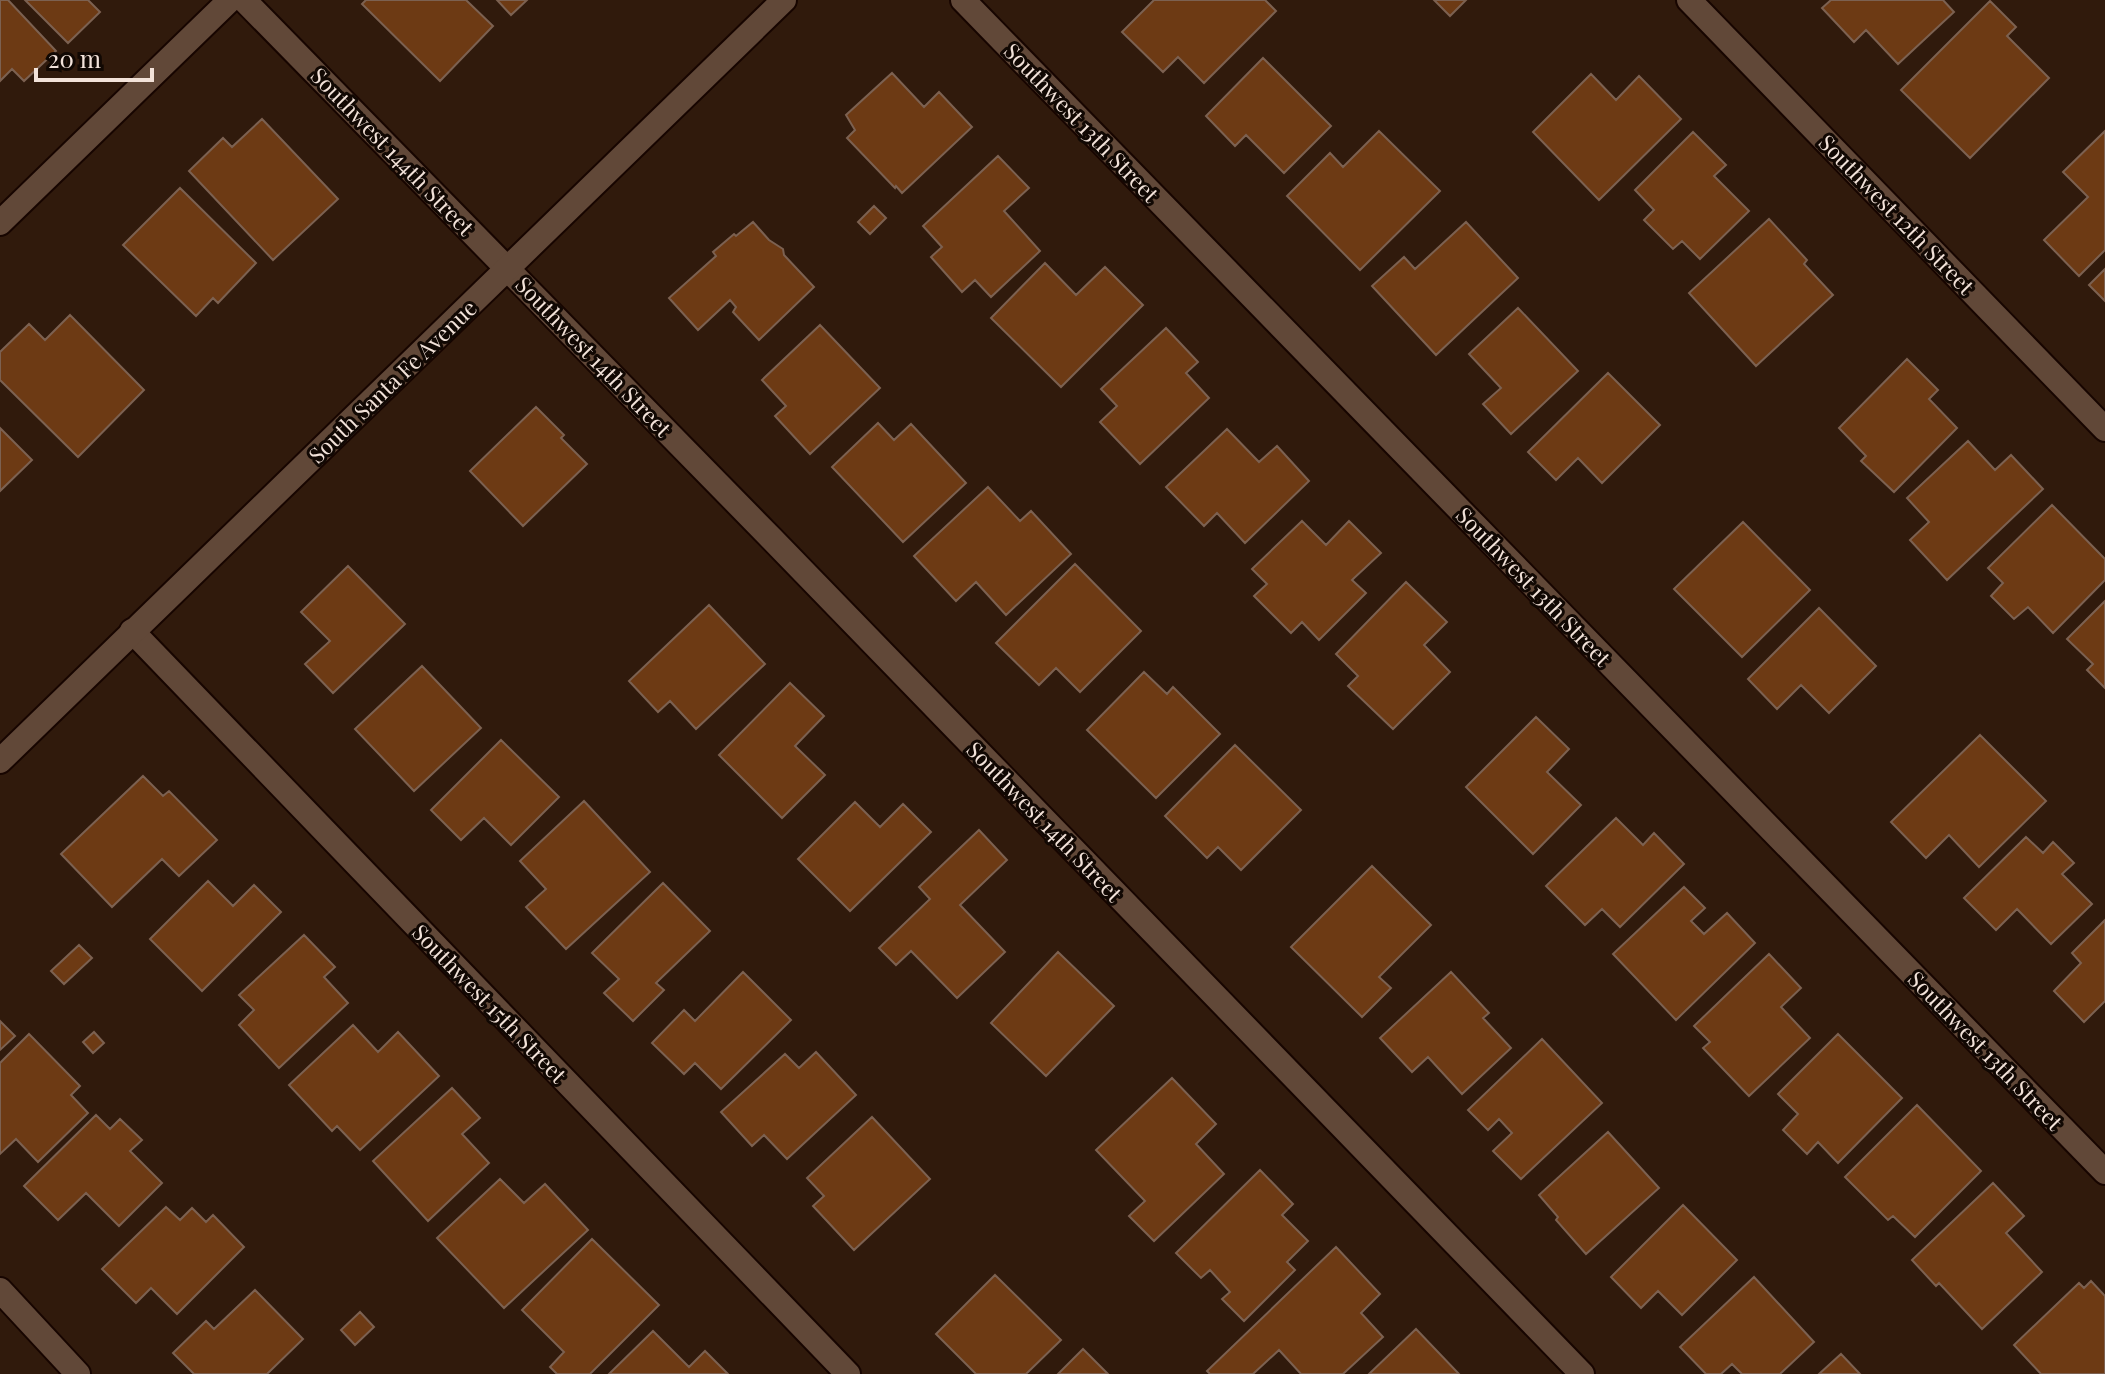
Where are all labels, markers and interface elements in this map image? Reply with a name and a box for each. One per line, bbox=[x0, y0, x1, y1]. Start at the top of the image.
scale bar bbox=[36, 32, 152, 82]
street label: Southwest 13th Street bbox=[998, 36, 1167, 209]
text: 20 m bbox=[48, 42, 101, 74]
street label: Southwest 144th Street bbox=[305, 60, 482, 242]
street label: Southwest 12th Street bbox=[1813, 127, 1982, 301]
street label: Southwest 14th Street bbox=[510, 269, 679, 444]
street label: South Santa Fe Avenue bbox=[301, 293, 483, 469]
street label: Southwest 13th Street bbox=[1450, 500, 1619, 673]
street label: Southwest 14th Street bbox=[961, 734, 1130, 909]
street label: Southwest 15th Street bbox=[406, 917, 575, 1090]
street label: Southwest 13th Street bbox=[1902, 964, 2071, 1137]

